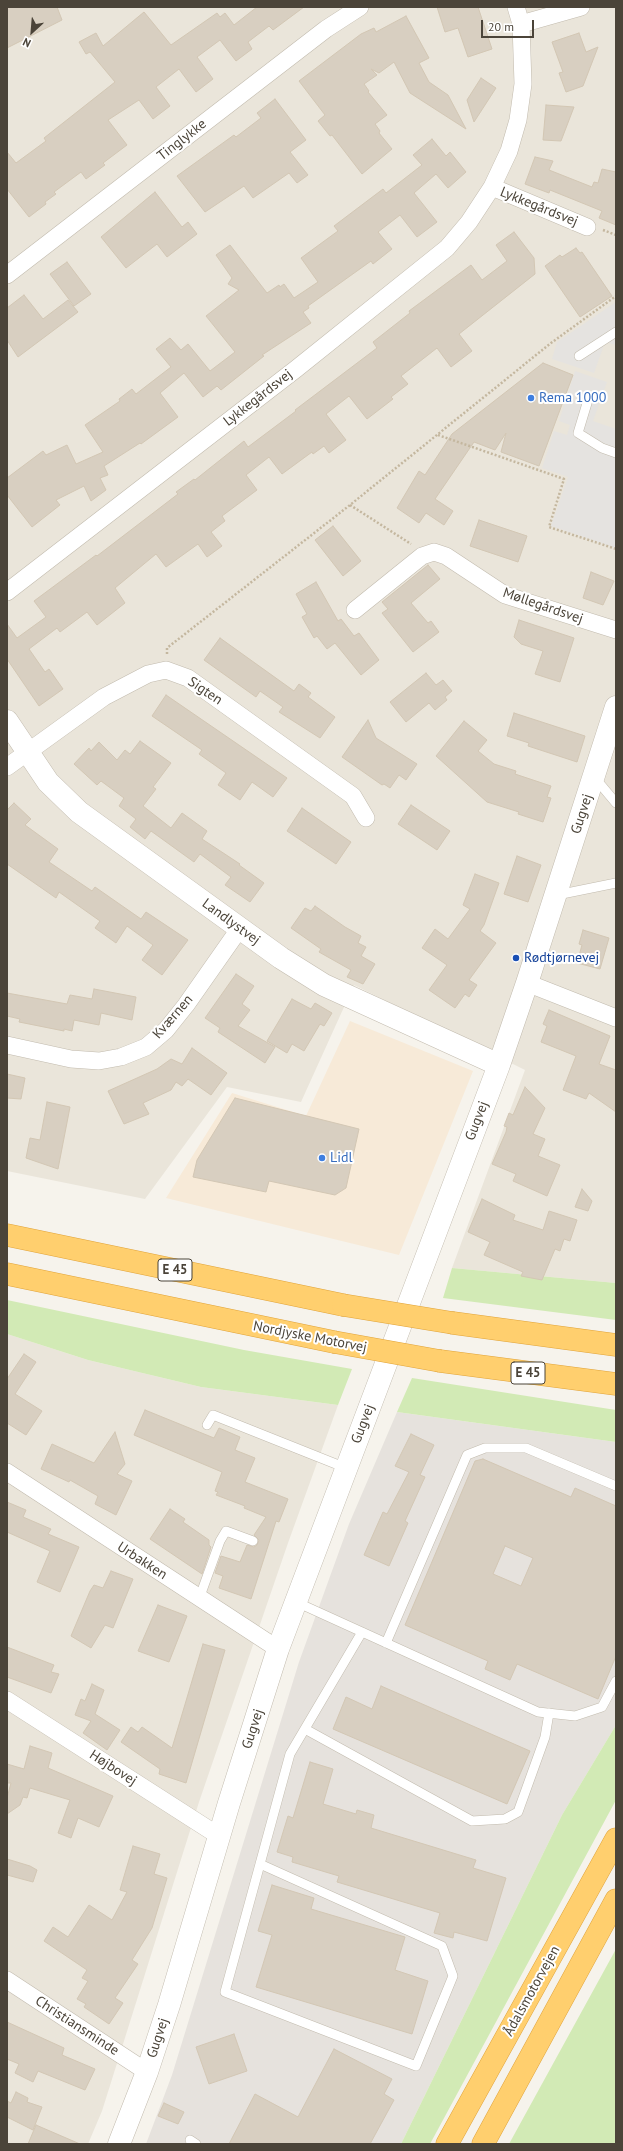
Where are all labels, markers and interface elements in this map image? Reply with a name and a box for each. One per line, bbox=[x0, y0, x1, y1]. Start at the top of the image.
north arrow bbox=[12, 12, 52, 52]
scale bar bbox=[483, 12, 536, 38]
text: 20 m bbox=[488, 19, 514, 34]
text: N bbox=[20, 35, 33, 51]
street label: Tinglykke bbox=[154, 116, 210, 164]
street label: Lykkegårdsvej bbox=[498, 184, 580, 230]
street label: Lykkegårdsvej bbox=[220, 366, 296, 430]
place label: Rema 1000 bbox=[539, 390, 606, 406]
marker: Rema 1000 bbox=[526, 393, 536, 403]
street label: Møllegårdsvej bbox=[501, 584, 585, 628]
street label: Sigten bbox=[185, 673, 225, 709]
street label: Gugvej bbox=[568, 792, 596, 836]
street label: Landlystvej bbox=[199, 895, 263, 949]
place label: Rødtjørnevej bbox=[524, 950, 599, 966]
marker: Rødtjørnevej bbox=[511, 953, 521, 963]
street label: Kværnen bbox=[149, 992, 197, 1042]
street label: Gugvej bbox=[462, 1099, 492, 1143]
place label: Lidl bbox=[330, 1150, 353, 1166]
marker: Lidl bbox=[317, 1153, 327, 1163]
road number: E 45 bbox=[158, 1259, 192, 1281]
street label: Nordjyske Motorvej bbox=[252, 1318, 368, 1356]
road number: E 45 bbox=[511, 1362, 545, 1384]
street label: Gugvej bbox=[348, 1402, 378, 1446]
street label: Urbakken bbox=[114, 1539, 170, 1583]
street label: Gugvej bbox=[239, 1707, 267, 1751]
street label: Højbovej bbox=[86, 1747, 140, 1789]
street label: Ådalsmotorvejen bbox=[500, 1943, 564, 2039]
street label: Christiansminde bbox=[32, 1993, 122, 2059]
street label: Gugvej bbox=[144, 2016, 172, 2060]

